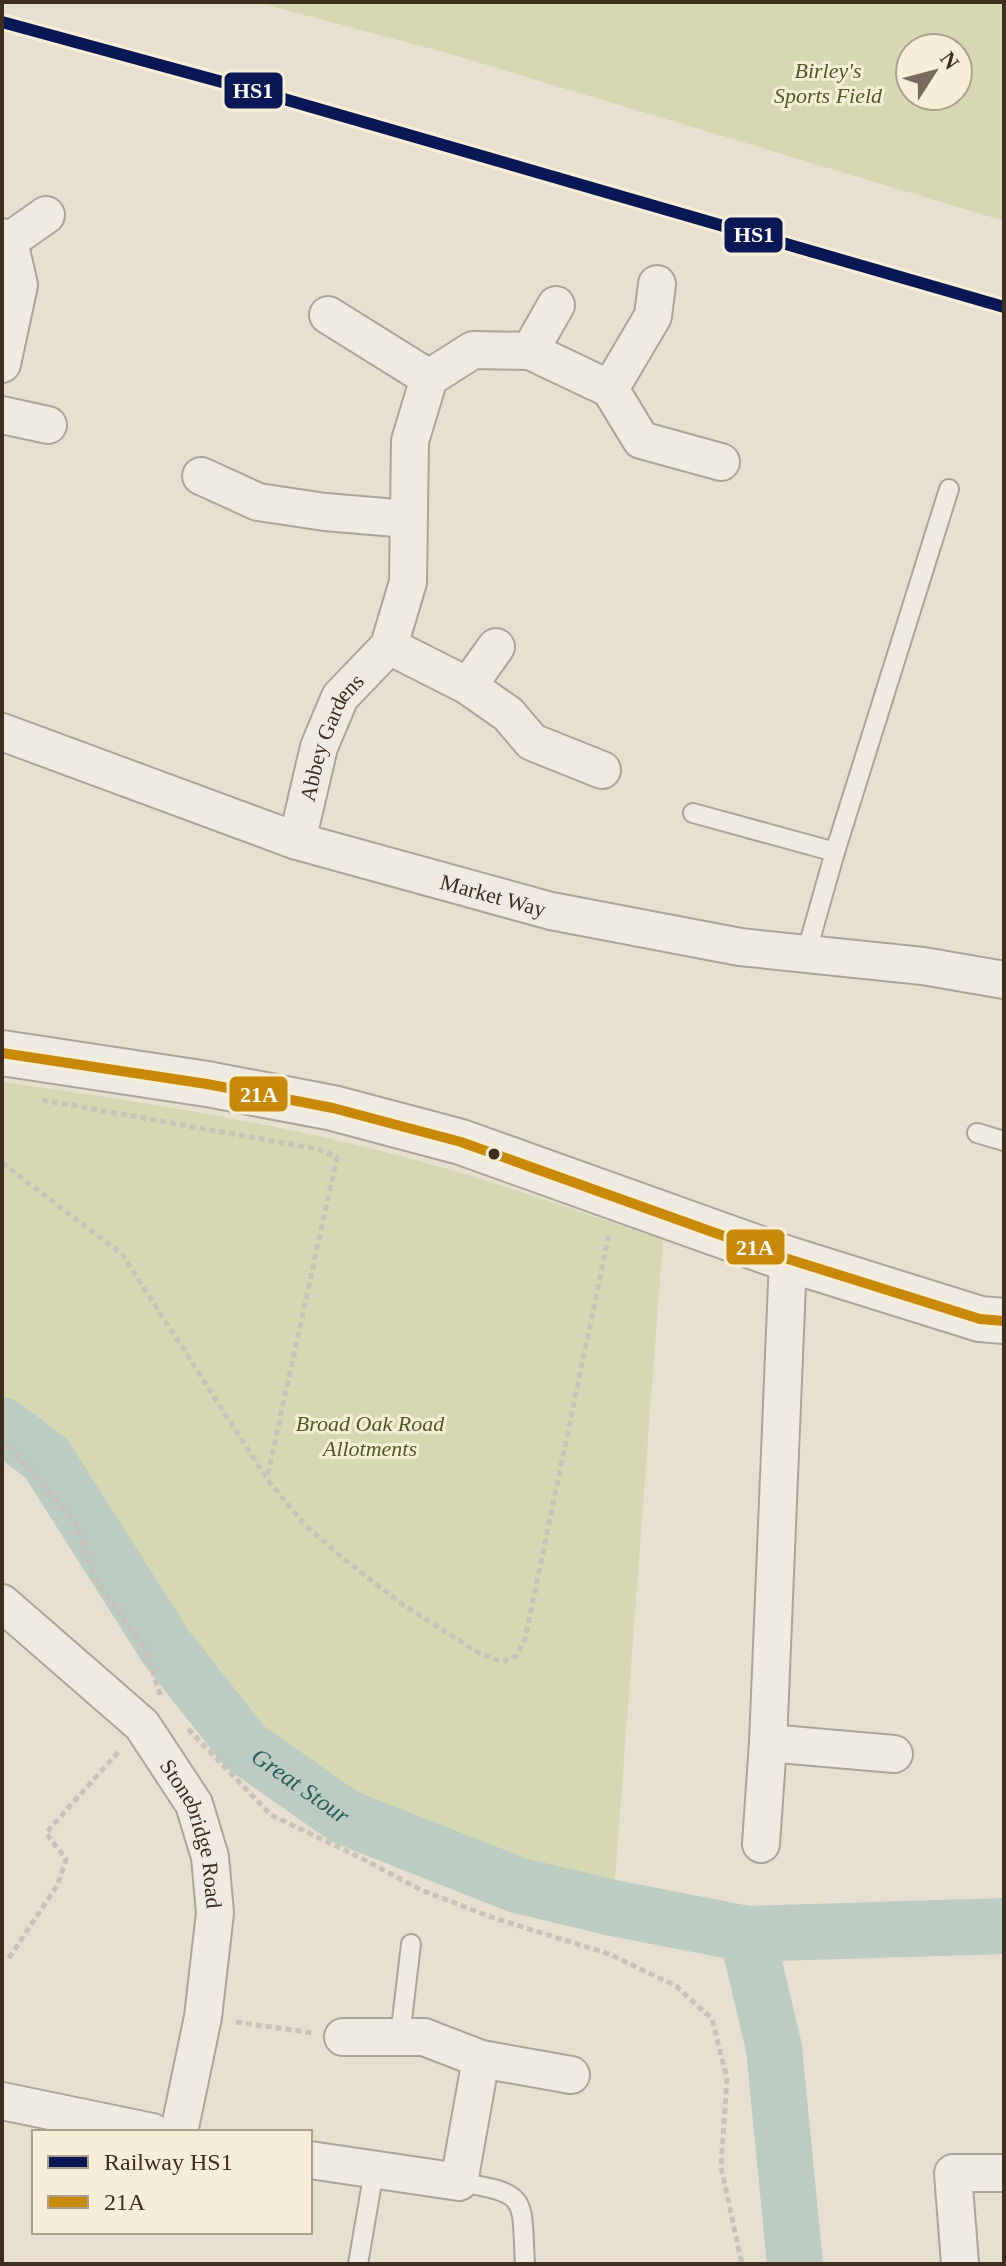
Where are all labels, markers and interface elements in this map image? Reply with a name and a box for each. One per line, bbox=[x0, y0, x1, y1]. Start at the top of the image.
north arrow bbox=[894, 32, 974, 112]
text: N bbox=[935, 47, 965, 74]
park label: Birley's Sports Field bbox=[774, 58, 883, 108]
line badge: HS1 bbox=[223, 71, 284, 110]
text: HS1 bbox=[233, 78, 273, 103]
line badge: HS1 bbox=[723, 216, 784, 254]
text: HS1 bbox=[734, 222, 774, 247]
street label: Abbey Gardens bbox=[295, 669, 369, 804]
street label: Market Way bbox=[437, 869, 549, 922]
line badge: 21A bbox=[228, 1075, 289, 1113]
text: 21A bbox=[240, 1082, 278, 1107]
unlabelled marker bbox=[486, 1146, 502, 1162]
line badge: 21A bbox=[725, 1228, 786, 1266]
text: 21A bbox=[736, 1235, 774, 1260]
park label: Broad Oak Road Allotments bbox=[296, 1411, 445, 1461]
water label: Great Stour bbox=[247, 1743, 355, 1829]
street label: Stonebridge Road bbox=[155, 1754, 227, 1909]
legend bbox=[32, 2130, 312, 2234]
text: Railway HS1 bbox=[104, 2149, 233, 2175]
text: 21A bbox=[104, 2189, 146, 2215]

